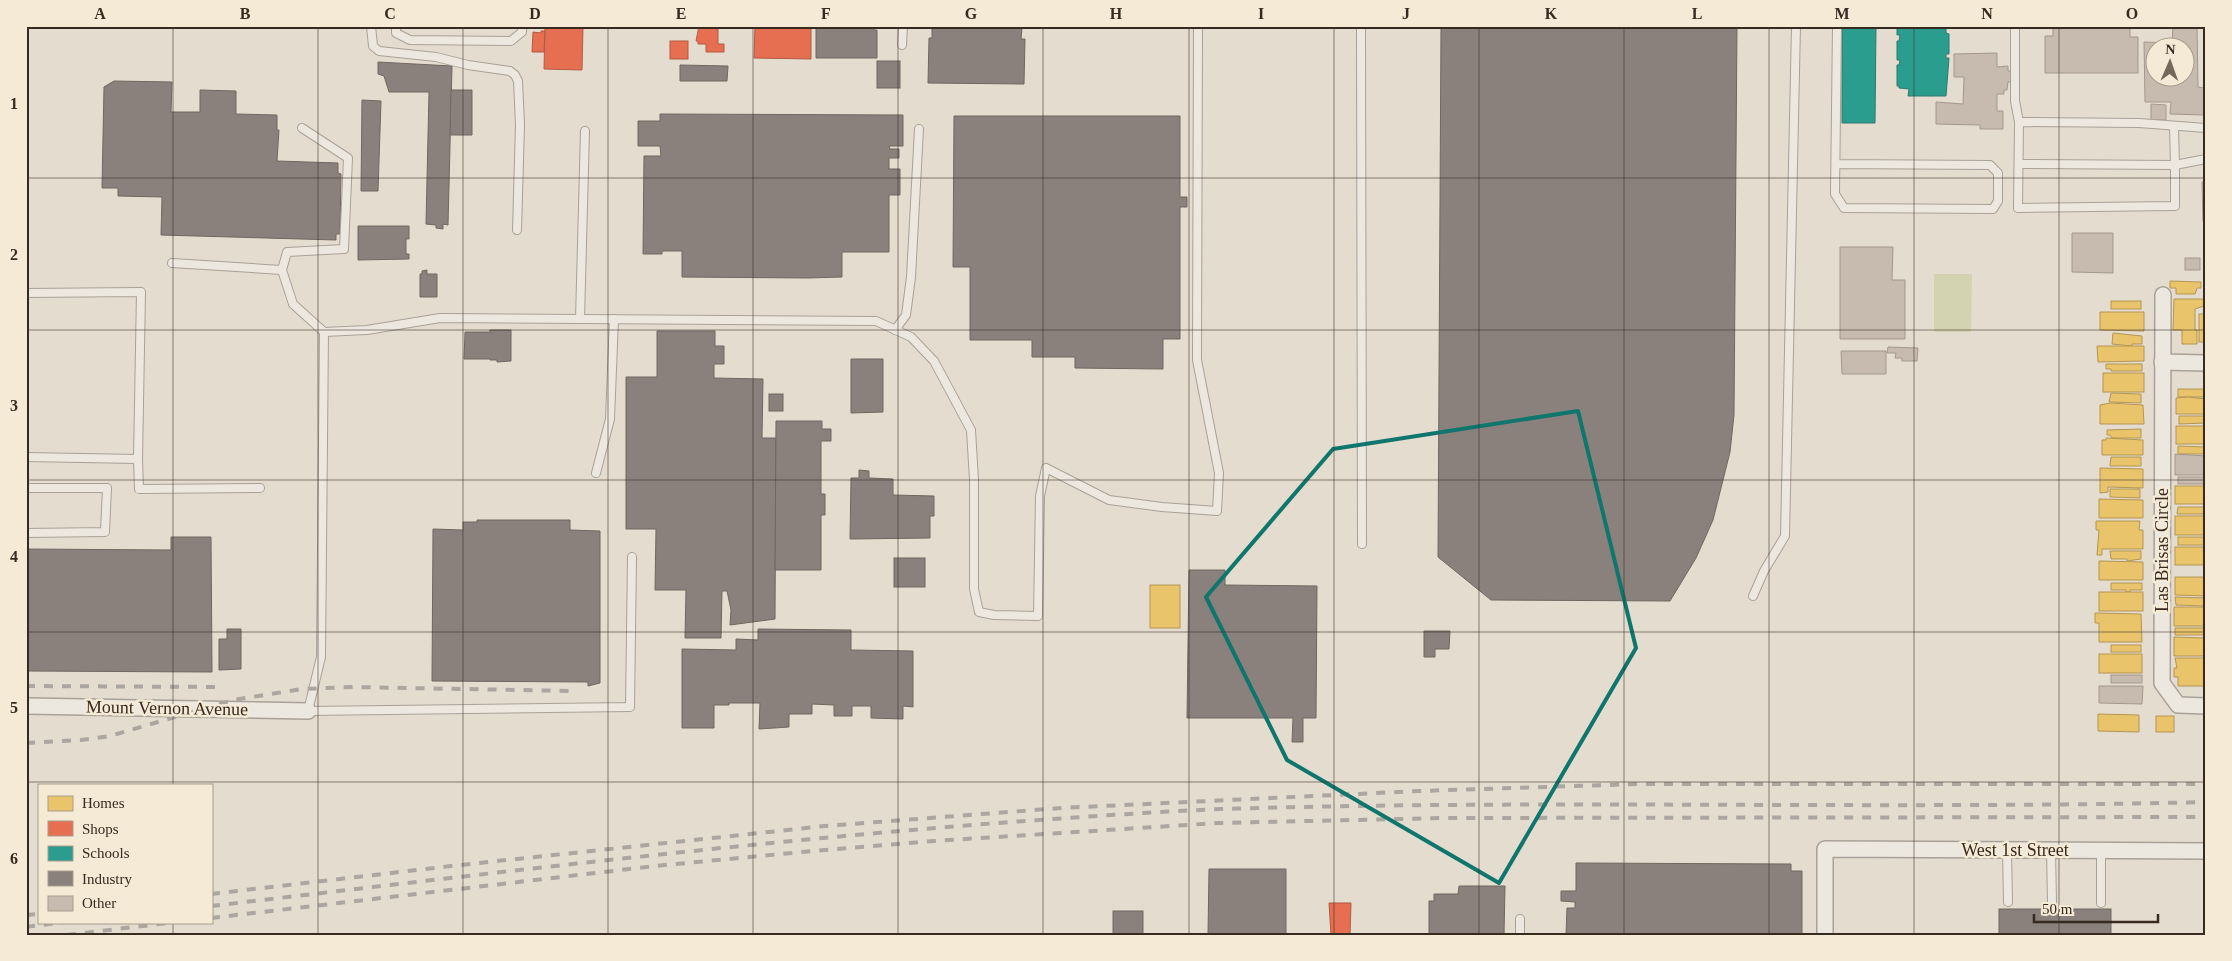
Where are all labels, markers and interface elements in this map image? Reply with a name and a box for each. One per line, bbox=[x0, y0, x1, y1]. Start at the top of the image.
text: A bbox=[94, 5, 106, 22]
text: B bbox=[240, 5, 251, 22]
text: C bbox=[384, 5, 396, 22]
text: D bbox=[529, 5, 541, 22]
text: E bbox=[676, 5, 686, 22]
text: F bbox=[821, 5, 831, 22]
text: G bbox=[965, 5, 978, 22]
text: H bbox=[1110, 5, 1123, 22]
text: I bbox=[1258, 5, 1264, 22]
text: J bbox=[1402, 5, 1410, 22]
text: K bbox=[1545, 5, 1558, 22]
text: L bbox=[1692, 5, 1702, 22]
text: M bbox=[1834, 5, 1850, 22]
text: N bbox=[1981, 5, 1993, 22]
text: O bbox=[2126, 5, 2138, 22]
north arrow bbox=[2144, 38, 2194, 88]
text: N bbox=[2165, 42, 2176, 57]
text: 1 bbox=[10, 95, 18, 112]
text: 2 bbox=[10, 246, 18, 263]
text: 3 bbox=[10, 397, 18, 414]
street label: Las Brisas Circle bbox=[2152, 488, 2172, 612]
text: 4 bbox=[10, 548, 18, 565]
street label: Mount Vernon Avenue bbox=[86, 697, 248, 719]
text: 5 bbox=[10, 699, 18, 716]
legend bbox=[38, 784, 212, 924]
text: Homes bbox=[82, 795, 125, 811]
text: Shops bbox=[82, 821, 119, 837]
street label: West 1st Street bbox=[1961, 840, 2069, 860]
text: Schools bbox=[82, 845, 130, 861]
text: 6 bbox=[10, 850, 18, 867]
text: Industry bbox=[82, 871, 132, 887]
scale bar bbox=[2034, 891, 2158, 923]
text: Other bbox=[82, 895, 116, 911]
text: 50 m bbox=[2042, 901, 2073, 917]

